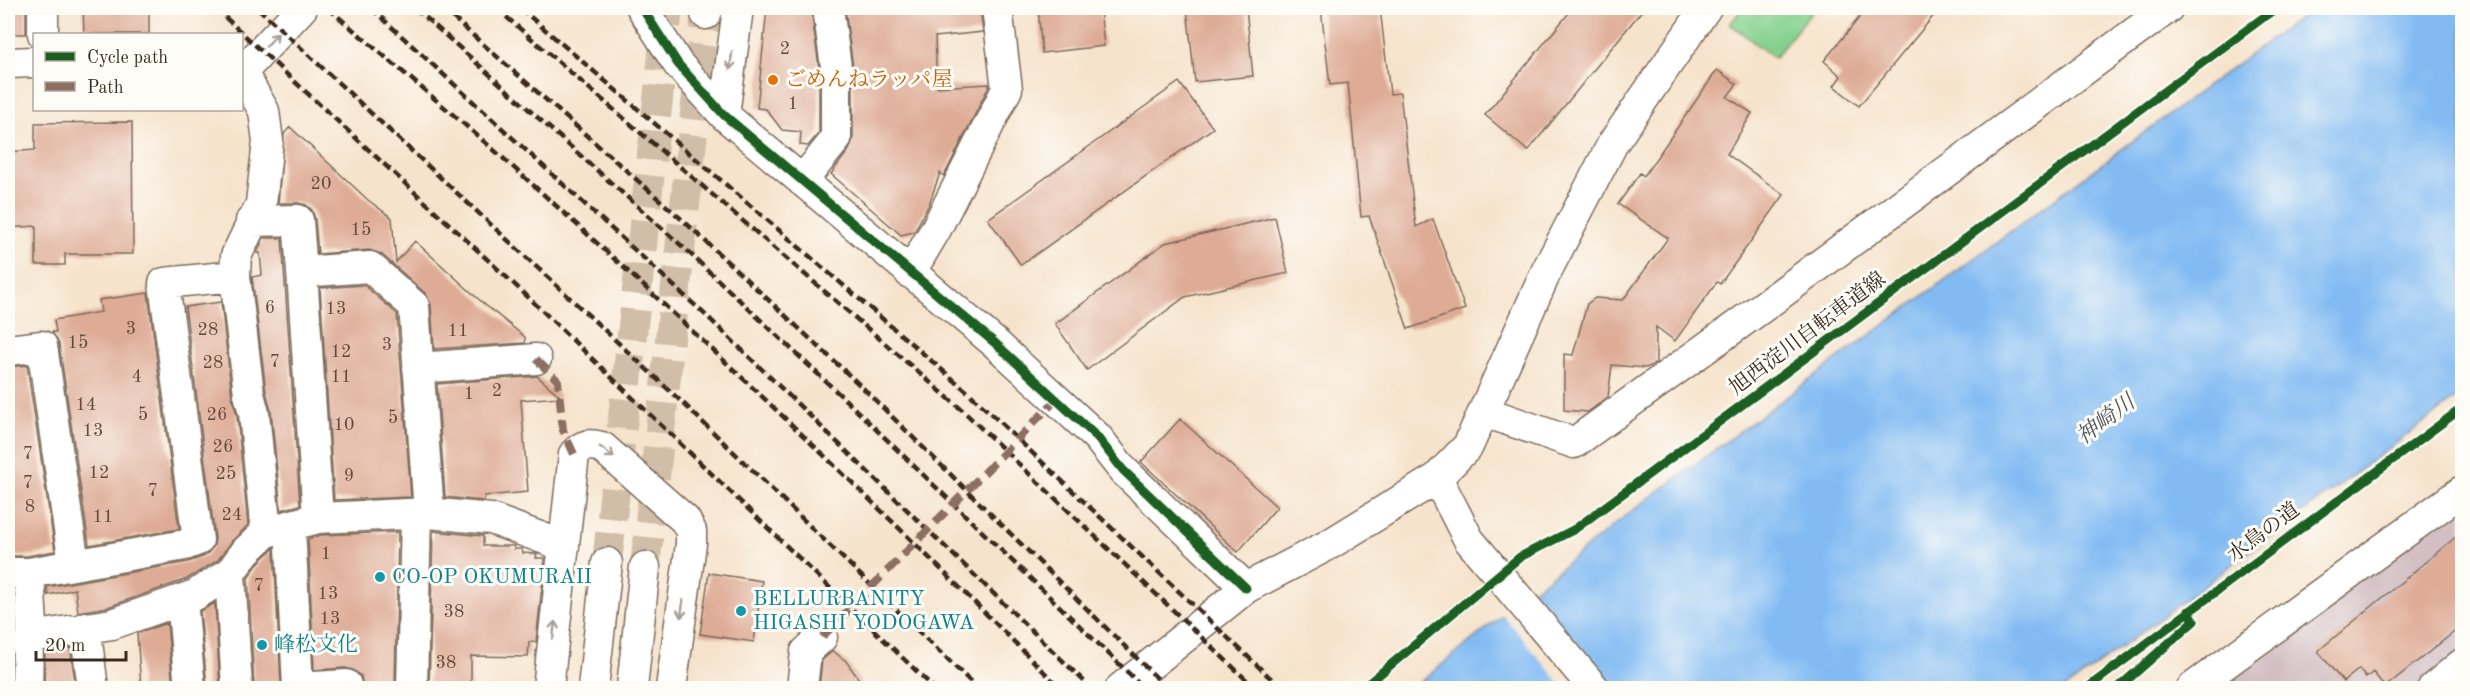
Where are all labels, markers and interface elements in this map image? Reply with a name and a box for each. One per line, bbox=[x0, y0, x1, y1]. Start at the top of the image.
one-way arrow bbox=[265, 32, 279, 47]
legend bbox=[33, 33, 243, 111]
house number: 2 bbox=[780, 40, 790, 58]
text: Cycle path bbox=[87, 49, 168, 67]
one-way arrow bbox=[725, 51, 736, 71]
place label: ごめんねラッパ屋 bbox=[785, 68, 953, 91]
marker: ごめんねラッパ屋 bbox=[766, 73, 780, 87]
text: Path bbox=[87, 79, 124, 97]
house number: 1 bbox=[788, 95, 798, 113]
house number: 20 bbox=[311, 175, 331, 193]
house number: 15 bbox=[351, 221, 371, 239]
street label: 旭西淀川自転車道線 bbox=[1725, 267, 1890, 399]
house number: 6 bbox=[265, 299, 275, 317]
house number: 13 bbox=[326, 300, 346, 318]
house number: 3 bbox=[126, 320, 136, 338]
house number: 28 bbox=[198, 321, 218, 339]
house number: 11 bbox=[448, 322, 468, 340]
house number: 15 bbox=[68, 334, 88, 352]
house number: 3 bbox=[382, 336, 392, 354]
house number: 12 bbox=[331, 343, 351, 361]
house number: 7 bbox=[270, 353, 280, 371]
house number: 28 bbox=[203, 354, 223, 372]
house number: 4 bbox=[132, 368, 142, 386]
house number: 11 bbox=[331, 368, 351, 386]
house number: 2 bbox=[492, 382, 502, 400]
house number: 1 bbox=[464, 385, 474, 403]
water label: 神崎川 bbox=[2072, 389, 2141, 449]
house number: 14 bbox=[76, 396, 96, 414]
house number: 5 bbox=[138, 406, 148, 424]
house number: 26 bbox=[207, 406, 227, 424]
house number: 5 bbox=[388, 409, 398, 427]
house number: 10 bbox=[334, 416, 354, 434]
house number: 13 bbox=[83, 422, 103, 440]
house number: 26 bbox=[213, 438, 233, 456]
house number: 7 bbox=[23, 445, 33, 463]
one-way arrow bbox=[599, 446, 615, 459]
house number: 12 bbox=[89, 464, 109, 482]
house number: 25 bbox=[216, 465, 236, 483]
house number: 9 bbox=[344, 467, 354, 485]
house number: 7 bbox=[23, 474, 33, 492]
house number: 7 bbox=[148, 482, 158, 500]
house number: 8 bbox=[25, 498, 35, 516]
street label: 水鳥の道 bbox=[2223, 498, 2304, 567]
house number: 24 bbox=[222, 506, 242, 524]
house number: 11 bbox=[93, 508, 113, 526]
house number: 1 bbox=[321, 545, 331, 563]
place label: CO-OP OKUMURAII bbox=[392, 567, 592, 588]
marker: CO-OP OKUMURAII bbox=[373, 570, 387, 584]
house number: 7 bbox=[254, 577, 264, 595]
house number: 13 bbox=[318, 585, 338, 603]
place label: BELLURBANITY HIGASHI YODOGAWA bbox=[753, 589, 975, 634]
one-way arrow bbox=[676, 599, 687, 619]
house number: 38 bbox=[444, 603, 464, 621]
marker: BELLURBANITY HIGASHI YODOGAWA bbox=[734, 604, 748, 618]
house number: 13 bbox=[320, 610, 340, 628]
one-way arrow bbox=[549, 621, 560, 641]
scale bar bbox=[36, 624, 126, 662]
place label: 峰松文化 bbox=[274, 633, 358, 656]
text: 20 m bbox=[45, 637, 85, 655]
marker: 峰松文化 bbox=[255, 638, 269, 652]
house number: 38 bbox=[436, 654, 456, 672]

